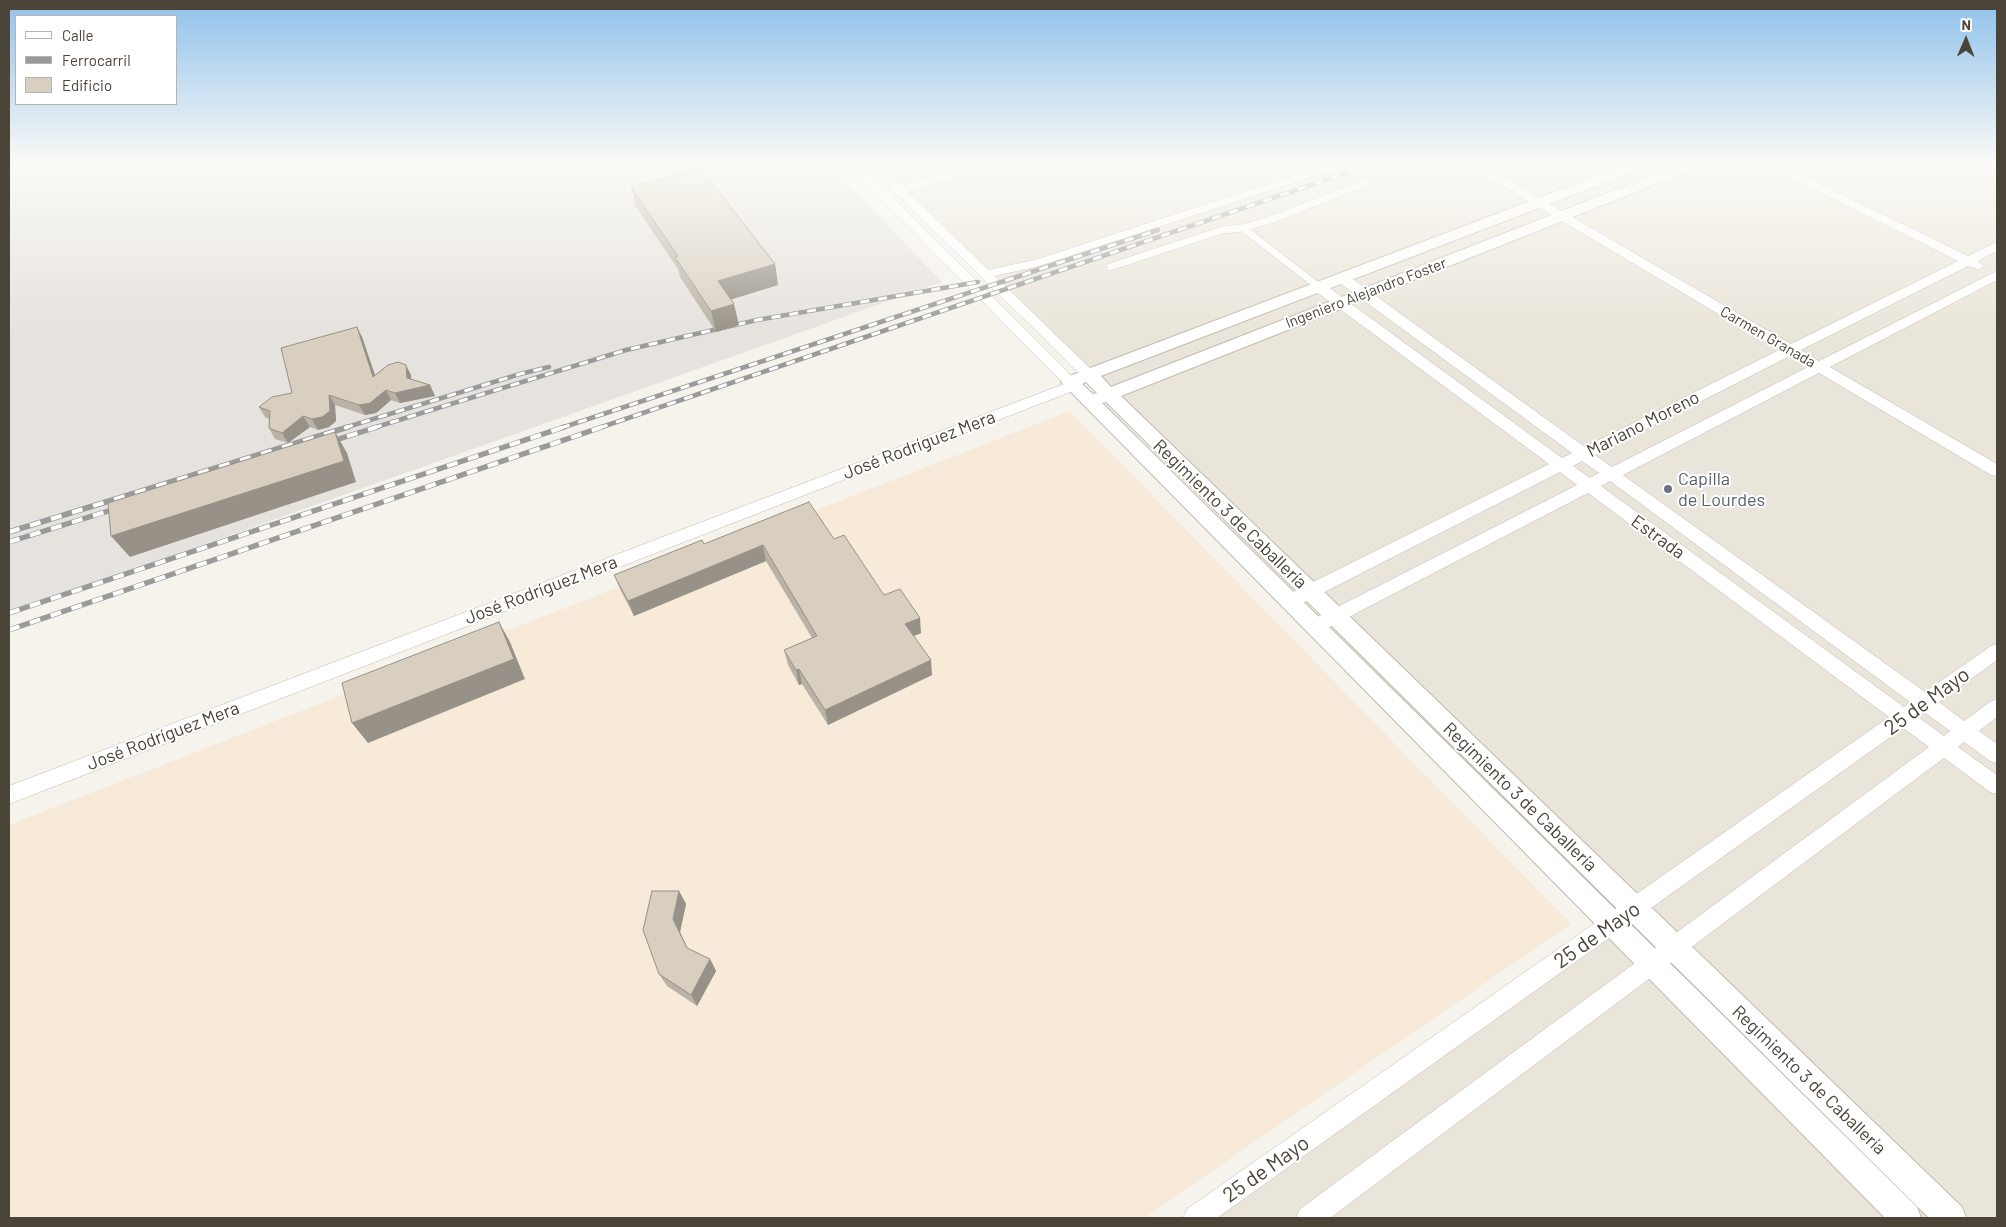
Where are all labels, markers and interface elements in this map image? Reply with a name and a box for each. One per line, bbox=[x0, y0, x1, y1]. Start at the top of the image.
legend bbox=[15, 15, 178, 105]
north arrow bbox=[1941, 15, 1991, 65]
text: N bbox=[1961, 16, 1971, 33]
text: Calle bbox=[62, 26, 94, 44]
text: Ferrocarril bbox=[62, 51, 131, 69]
text: Edificio bbox=[62, 76, 112, 94]
street label: Ingeniero Alejandro Foster bbox=[1283, 254, 1449, 332]
street label: Carmen Granada bbox=[1717, 302, 1819, 372]
street label: Mariano Moreno bbox=[1583, 386, 1703, 462]
street label: José Rodríguez Mera bbox=[840, 406, 998, 484]
street label: Regimiento 3 de Caballería bbox=[1149, 435, 1311, 593]
place label: Capilla de Lourdes bbox=[1678, 468, 1765, 510]
marker: Capilla de Lourdes bbox=[1662, 483, 1674, 495]
street label: Estrada bbox=[1627, 510, 1689, 564]
street label: José Rodríguez Mera bbox=[462, 551, 620, 629]
street label: 25 de Mayo bbox=[1879, 662, 1975, 740]
street label: José Rodríguez Mera bbox=[84, 697, 242, 775]
street label: Regimiento 3 de Caballería bbox=[1439, 718, 1601, 876]
street label: 25 de Mayo bbox=[1549, 896, 1645, 974]
street label: Regimiento 3 de Caballería bbox=[1728, 1001, 1890, 1159]
street label: 25 de Mayo bbox=[1218, 1130, 1314, 1208]

